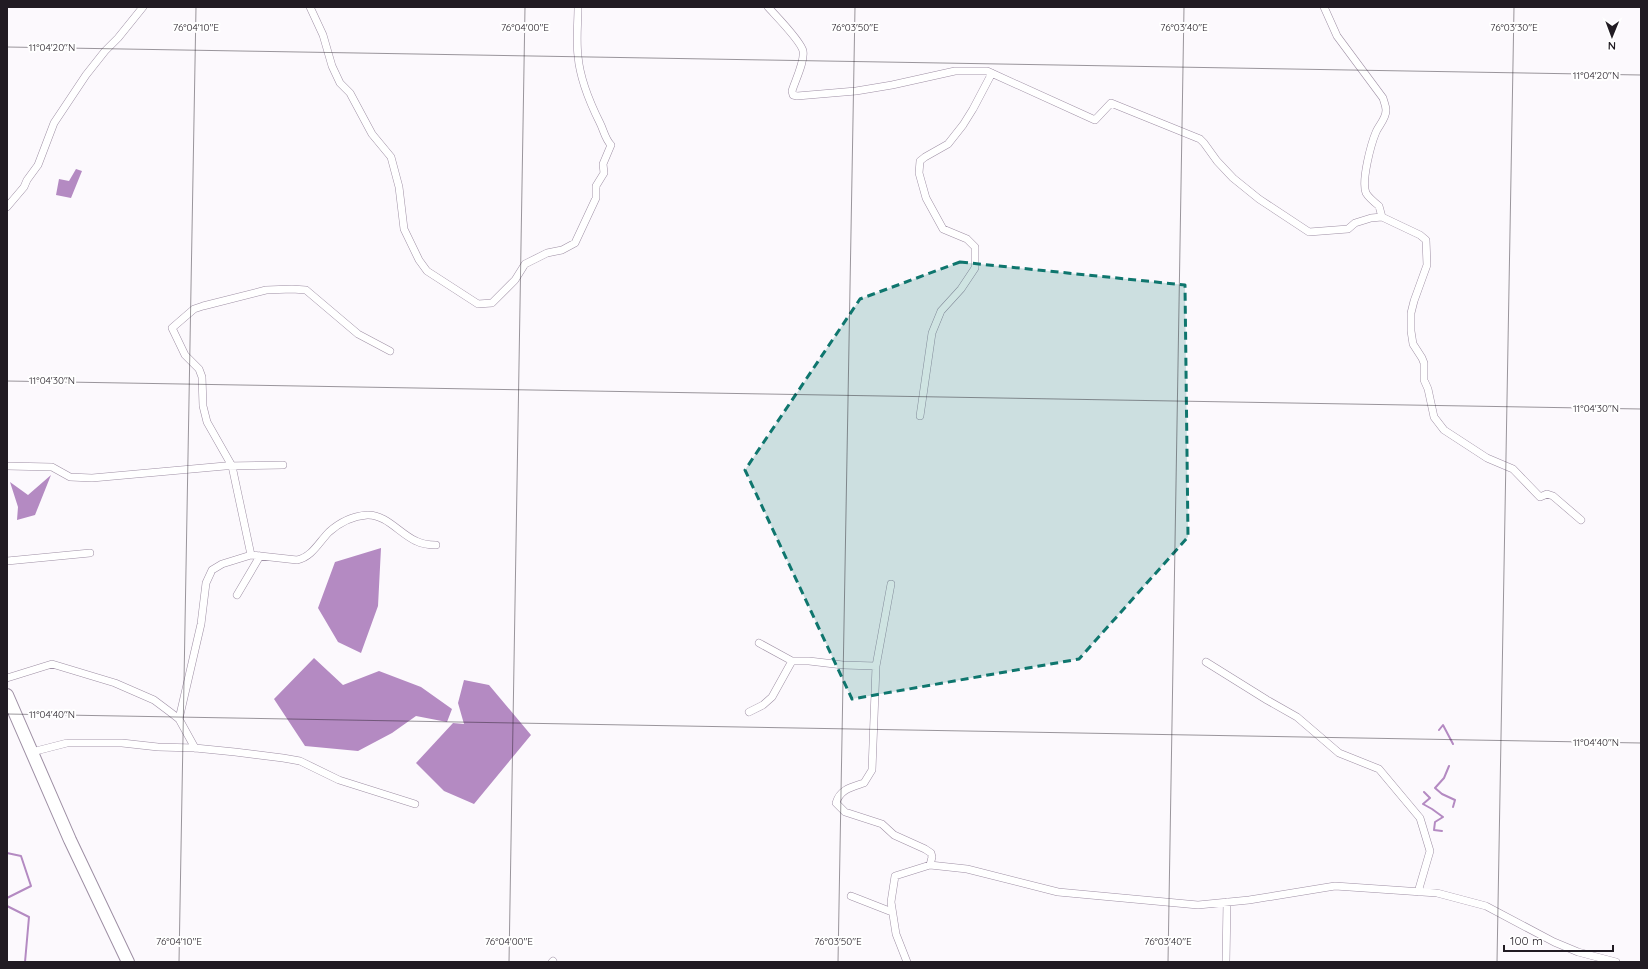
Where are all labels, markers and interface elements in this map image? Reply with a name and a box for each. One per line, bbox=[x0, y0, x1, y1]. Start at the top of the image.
north arrow bbox=[1592, 16, 1632, 56]
text: 76°04'10"E bbox=[173, 21, 219, 34]
text: 76°04'00"E bbox=[501, 21, 549, 34]
text: 76°03'50"E bbox=[831, 21, 879, 34]
text: 76°03'40"E bbox=[1160, 21, 1208, 34]
text: 76°03'30"E bbox=[1490, 21, 1538, 34]
text: N bbox=[1608, 39, 1616, 53]
text: 11°04'20"N bbox=[29, 41, 75, 54]
text: 11°04'20"N bbox=[1573, 69, 1619, 82]
text: 11°04'30"N bbox=[29, 374, 75, 387]
text: 11°04'30"N bbox=[1573, 402, 1619, 415]
text: 11°04'40"N bbox=[29, 708, 75, 721]
text: 11°04'40"N bbox=[1573, 736, 1619, 749]
scale bar bbox=[1504, 927, 1613, 953]
text: 100 m bbox=[1510, 933, 1543, 948]
text: 76°04'10"E bbox=[156, 935, 202, 948]
text: 76°04'00"E bbox=[485, 935, 533, 948]
text: 76°03'50"E bbox=[814, 935, 862, 948]
text: 76°03'40"E bbox=[1144, 935, 1192, 948]

